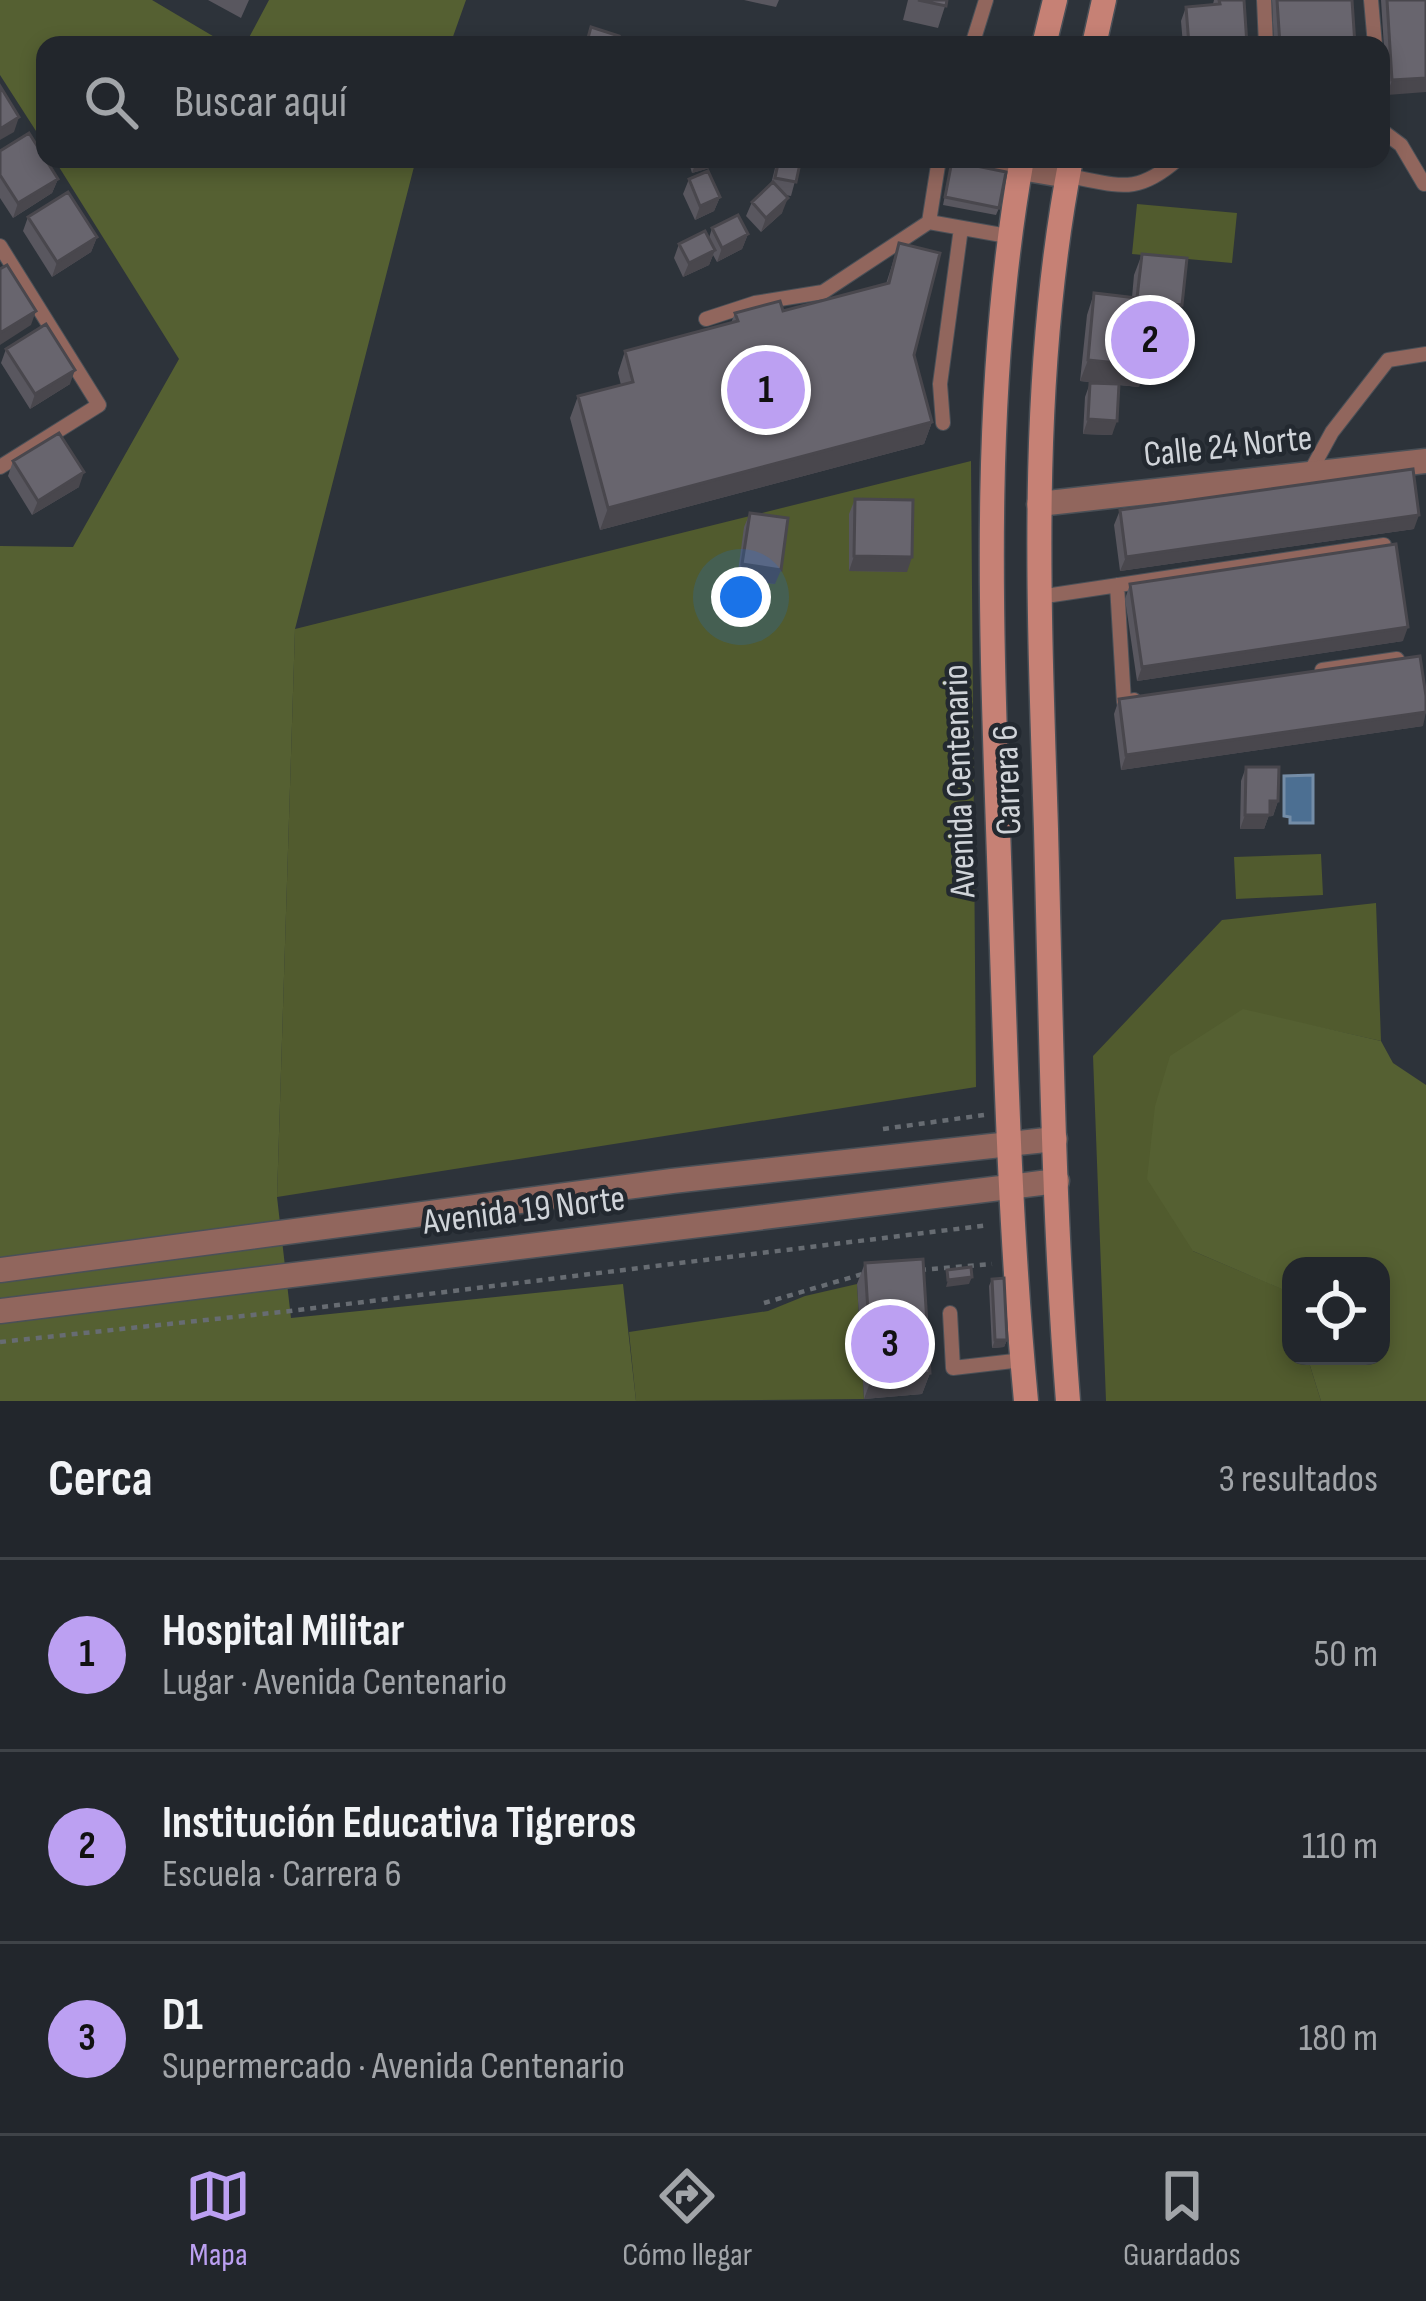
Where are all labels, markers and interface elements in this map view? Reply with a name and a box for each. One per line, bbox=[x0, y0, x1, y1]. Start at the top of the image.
search box bbox=[36, 36, 1390, 168]
icon: search bbox=[78, 69, 144, 135]
text: Buscar aquí bbox=[174, 75, 347, 130]
pin: 2 bbox=[1111, 295, 1189, 385]
pin: 1 bbox=[727, 345, 805, 435]
street label: Calle 24 Norte bbox=[1142, 417, 1314, 477]
your location bbox=[711, 567, 771, 627]
street label: Avenida Centenario bbox=[934, 664, 986, 899]
street label: Carrera 6 bbox=[985, 724, 1031, 836]
street label: Avenida 19 Norte bbox=[419, 1177, 628, 1245]
map controls bbox=[1282, 1257, 1390, 1365]
button: locate bbox=[1282, 1257, 1390, 1365]
pin: 3 bbox=[851, 1299, 929, 1389]
text: Cerca bbox=[48, 1449, 153, 1510]
text: 3 resultados bbox=[1218, 1456, 1378, 1503]
text: Hospital Militar bbox=[162, 1604, 404, 1659]
text: 1 bbox=[79, 1631, 95, 1678]
text: 50 m bbox=[1314, 1631, 1378, 1678]
text: Lugar · Avenida Centenario bbox=[162, 1659, 507, 1706]
text: Institución Educativa Tigreros bbox=[162, 1796, 636, 1851]
text: 2 bbox=[78, 1823, 96, 1870]
text: 110 m bbox=[1302, 1823, 1378, 1870]
text: Escuela · Carrera 6 bbox=[162, 1851, 402, 1898]
text: D1 bbox=[162, 1988, 203, 2043]
text: 3 bbox=[78, 2015, 96, 2062]
text: 180 m bbox=[1299, 2015, 1378, 2062]
text: Supermercado · Avenida Centenario bbox=[162, 2043, 625, 2090]
tab: Mapa bbox=[185, 2163, 251, 2275]
tab: Cómo llegar bbox=[622, 2163, 752, 2275]
tab: Guardados bbox=[1123, 2163, 1241, 2275]

